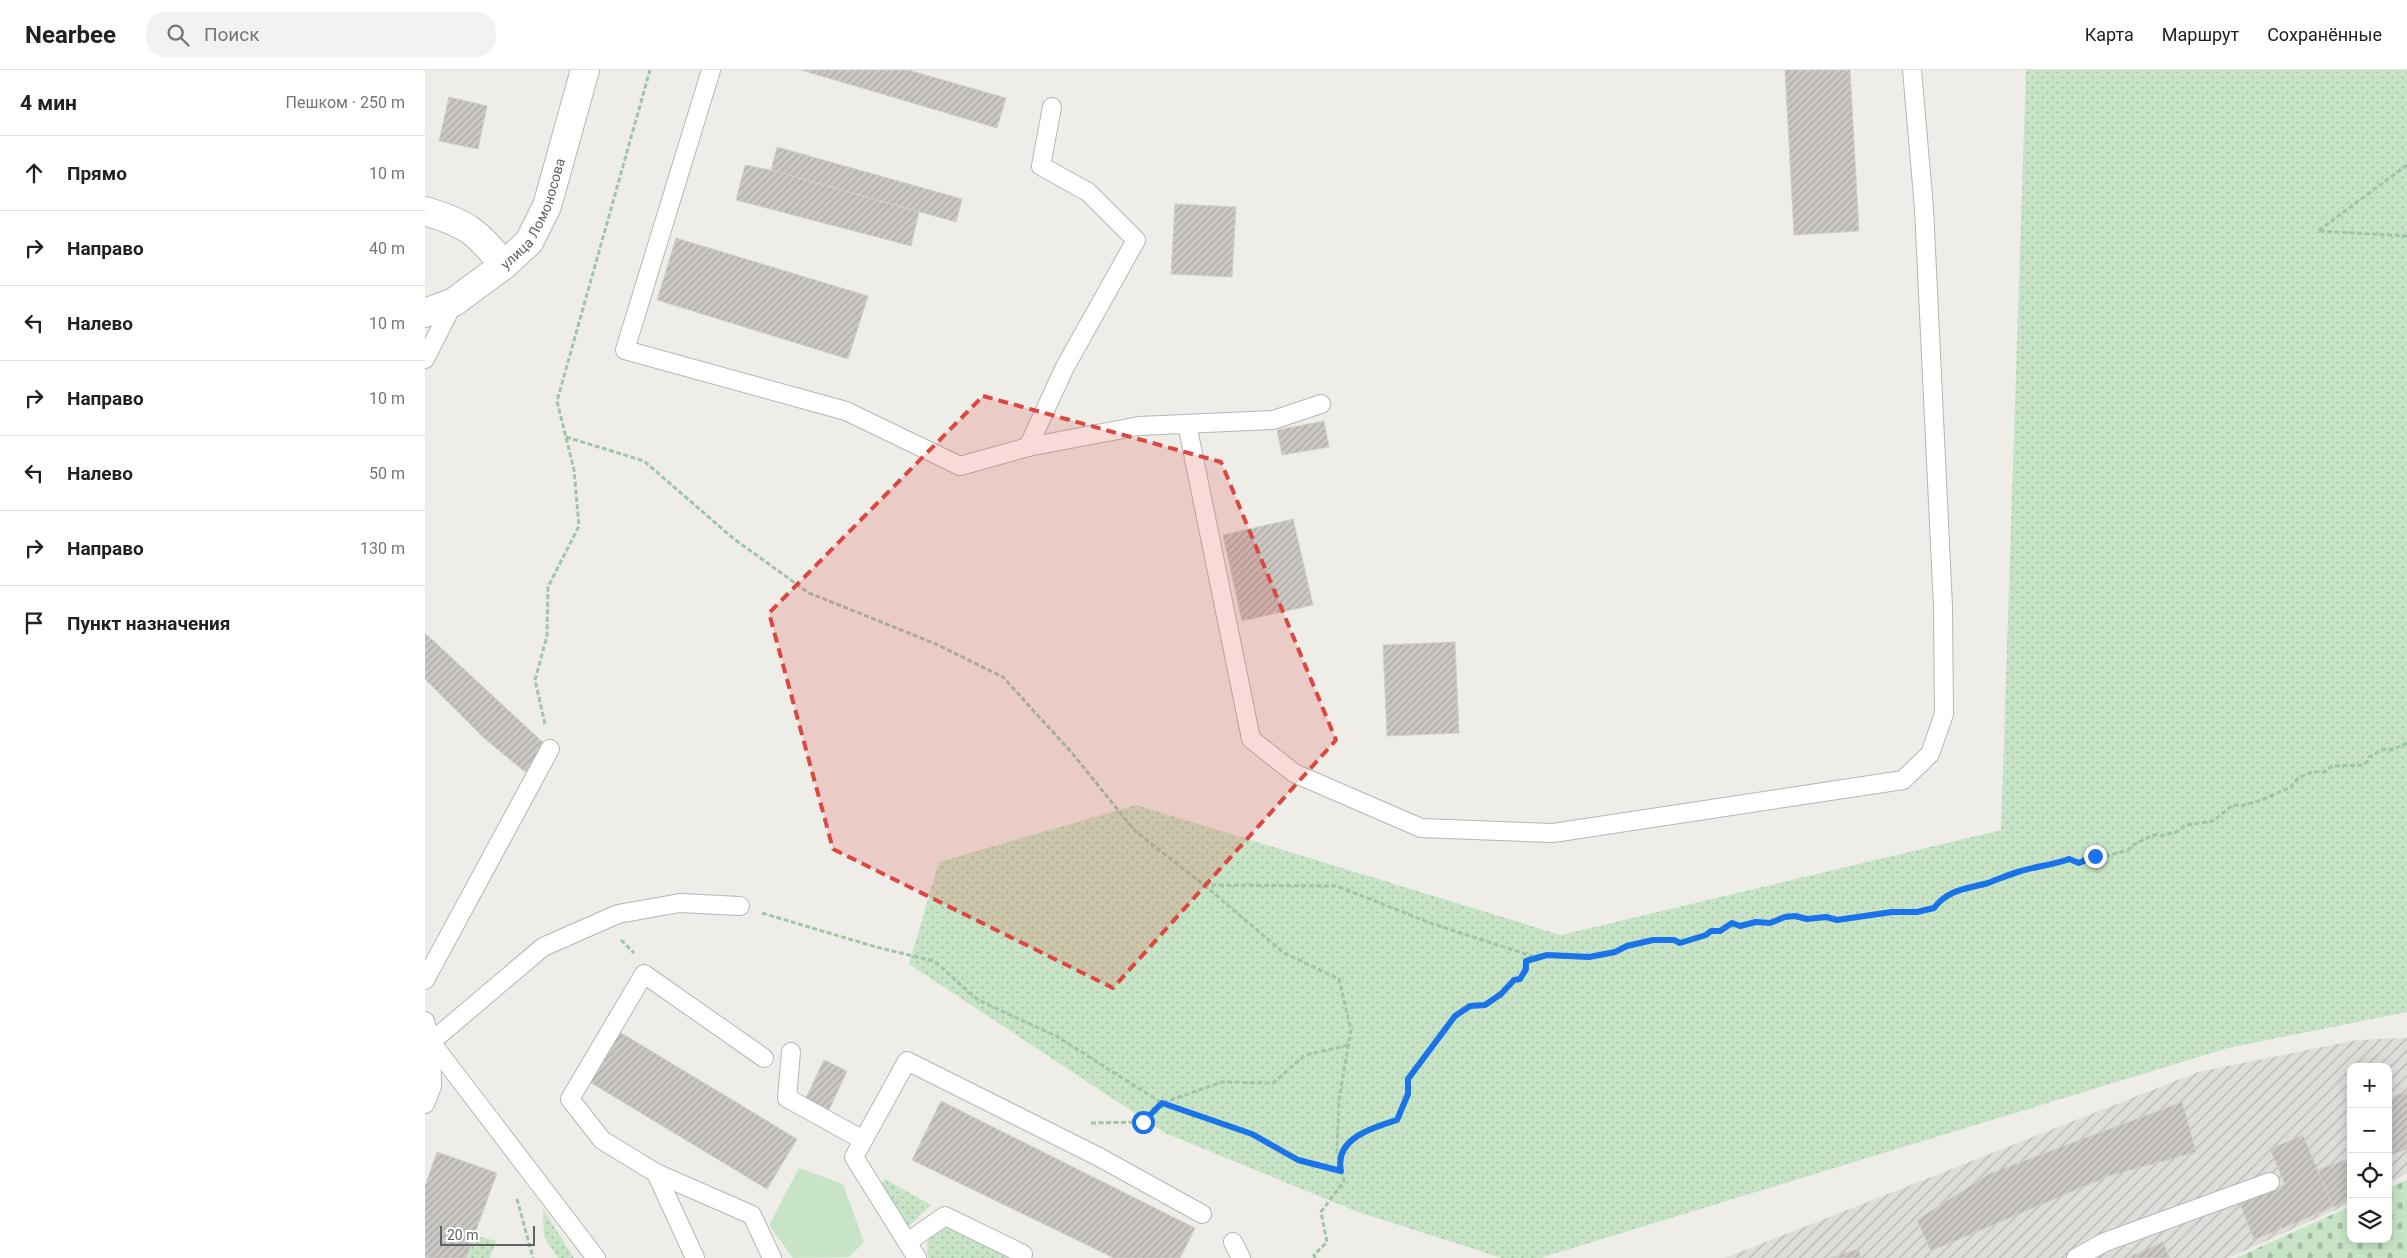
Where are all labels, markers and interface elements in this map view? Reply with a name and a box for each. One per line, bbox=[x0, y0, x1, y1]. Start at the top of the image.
search box bbox=[146, 12, 496, 57]
text: Nearbee bbox=[25, 21, 116, 49]
icon: search bbox=[164, 21, 192, 49]
text: Поиск bbox=[204, 23, 260, 46]
text: Карта bbox=[2085, 24, 2134, 45]
text: Маршрут bbox=[2162, 24, 2239, 45]
text: Сохранённые bbox=[2267, 24, 2382, 45]
text: 4 мин bbox=[20, 91, 77, 115]
text: Пешком · 250 m bbox=[286, 93, 405, 112]
street label: улица Ломоносова bbox=[497, 156, 568, 272]
icon: ahead bbox=[20, 159, 48, 187]
text: Прямо bbox=[67, 162, 127, 185]
text: 10 m bbox=[369, 164, 405, 183]
icon: right bbox=[20, 234, 48, 262]
text: Направо bbox=[67, 237, 144, 260]
text: 40 m bbox=[369, 239, 405, 258]
icon: left bbox=[20, 309, 48, 337]
text: Налево bbox=[67, 312, 133, 335]
text: 10 m bbox=[369, 314, 405, 333]
icon: right bbox=[20, 384, 48, 412]
text: Направо bbox=[67, 387, 144, 410]
text: 10 m bbox=[369, 389, 405, 408]
icon: left bbox=[20, 459, 48, 487]
text: Налево bbox=[67, 462, 133, 485]
text: 50 m bbox=[369, 464, 405, 483]
icon: right bbox=[20, 534, 48, 562]
text: Направо bbox=[67, 537, 144, 560]
text: 130 m bbox=[360, 539, 405, 558]
icon: arrive bbox=[20, 609, 48, 637]
text: Пункт назначения bbox=[67, 612, 230, 635]
route end bbox=[2084, 845, 2107, 868]
map controls bbox=[2347, 1063, 2392, 1243]
button: + bbox=[2347, 1063, 2392, 1108]
button: − bbox=[2347, 1108, 2392, 1153]
route start bbox=[1132, 1111, 1155, 1134]
button: locate bbox=[2347, 1153, 2392, 1198]
button: layers bbox=[2347, 1198, 2392, 1243]
scale bar bbox=[440, 1223, 535, 1246]
text: 20 m bbox=[447, 1227, 479, 1243]

